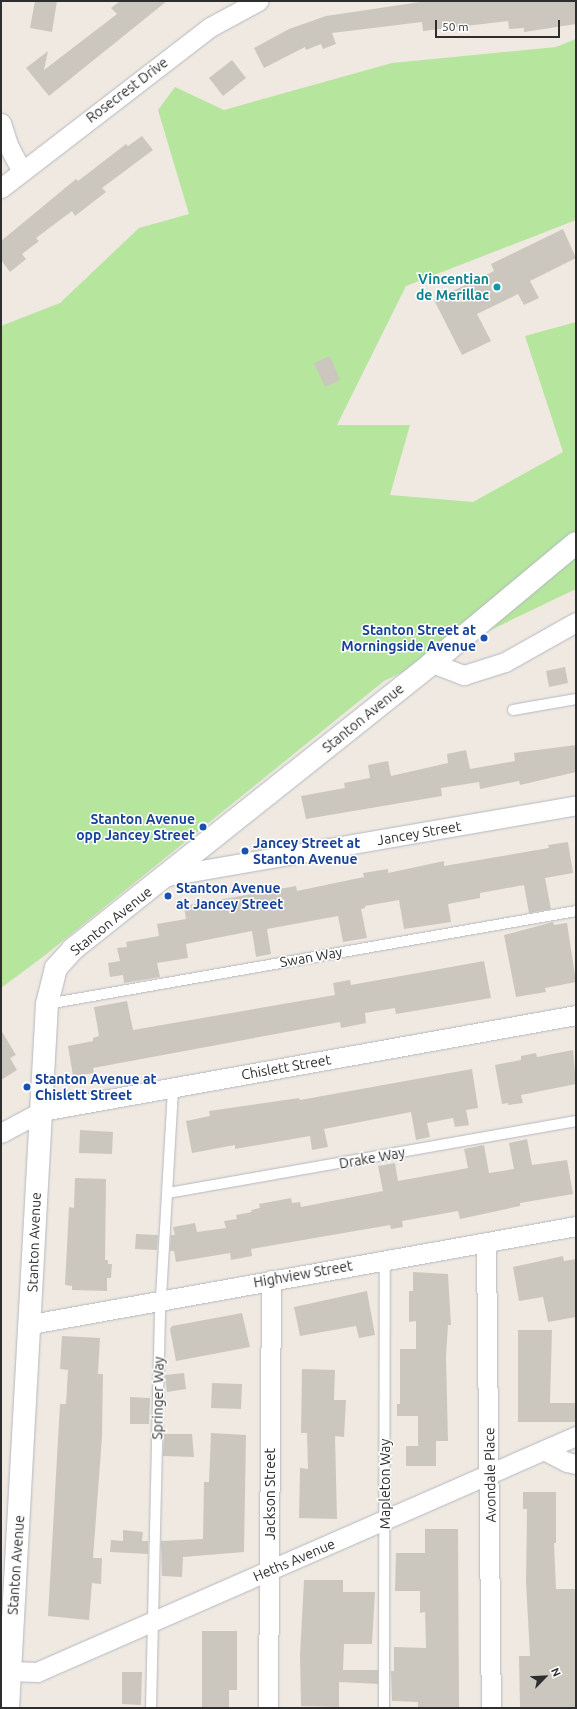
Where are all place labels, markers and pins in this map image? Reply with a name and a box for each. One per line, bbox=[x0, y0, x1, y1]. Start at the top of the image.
place label: Vincentian de Merillac bbox=[416, 271, 489, 304]
marker: Vincentian de Merillac bbox=[492, 282, 502, 292]
place label: Stanton Street at Morningside Avenue bbox=[341, 622, 476, 654]
marker: Stanton Street at Morningside Avenue bbox=[479, 633, 489, 643]
place label: Stanton Avenue opp Jancey Street bbox=[76, 811, 195, 844]
marker: Stanton Avenue opp Jancey Street bbox=[198, 822, 208, 832]
place label: Jancey Street at Stanton Avenue bbox=[253, 835, 360, 868]
marker: Jancey Street at Stanton Avenue bbox=[240, 846, 250, 856]
place label: Stanton Avenue at Jancey Street bbox=[176, 880, 283, 912]
marker: Stanton Avenue at Jancey Street bbox=[163, 891, 173, 901]
place label: Stanton Avenue at Chislett Street bbox=[35, 1071, 157, 1104]
marker: Stanton Avenue at Chislett Street bbox=[22, 1082, 32, 1092]

